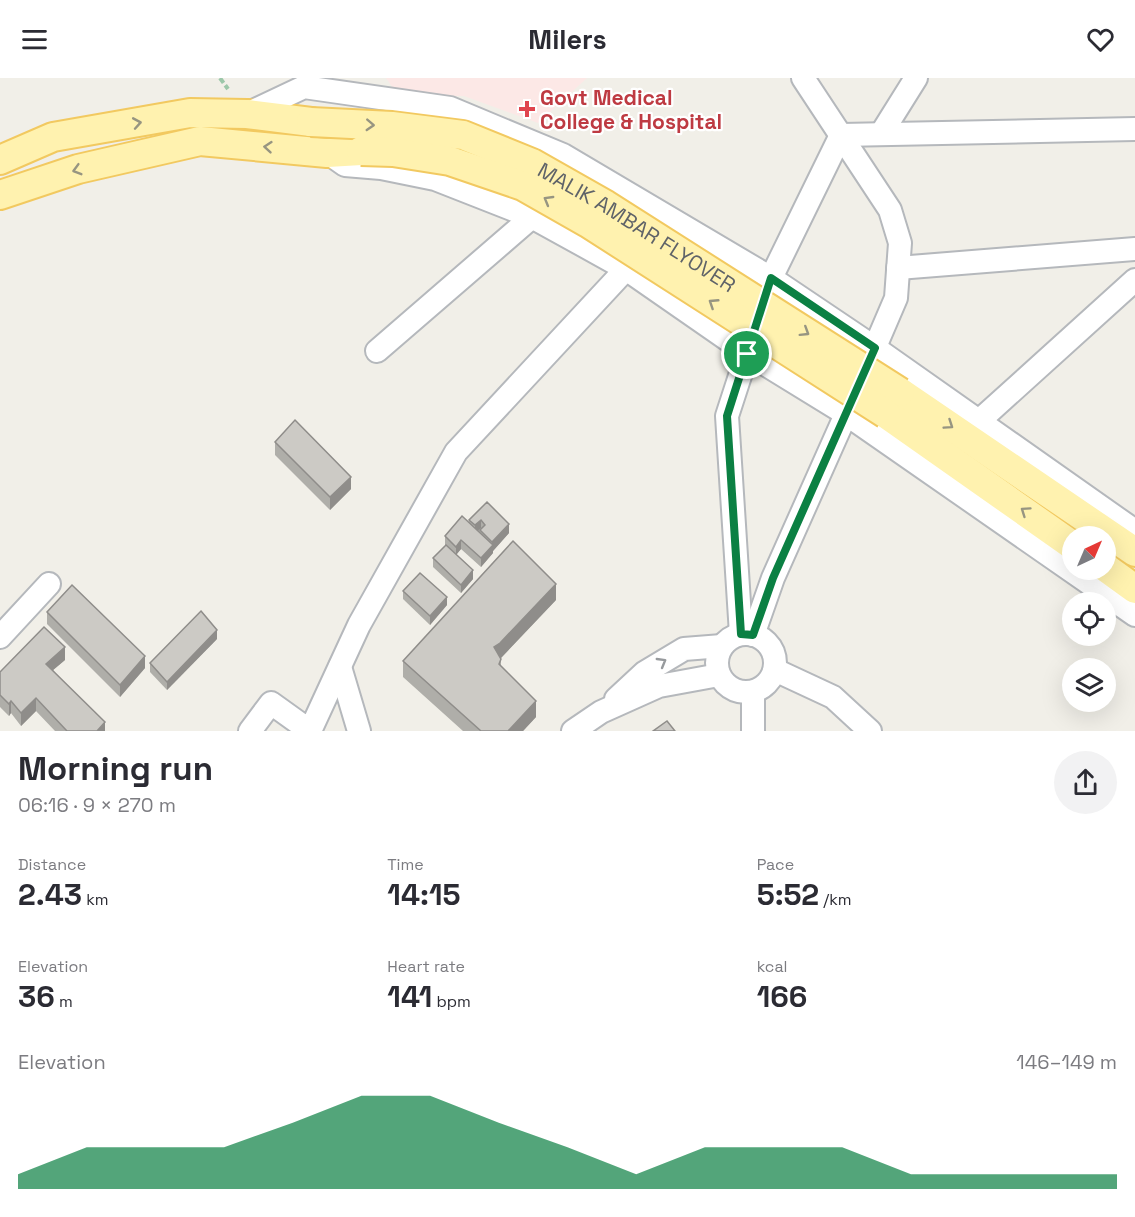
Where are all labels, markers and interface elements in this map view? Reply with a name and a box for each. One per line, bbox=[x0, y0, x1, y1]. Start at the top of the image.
text: Milers bbox=[528, 22, 607, 57]
icon: menu bbox=[18, 23, 51, 56]
icon: heart bbox=[1084, 23, 1117, 56]
place label: Govt Medical College & Hospital bbox=[540, 84, 722, 135]
marker: Govt Medical College & Hospital bbox=[518, 100, 536, 118]
one-way arrow bbox=[132, 117, 141, 129]
one-way arrow bbox=[365, 118, 374, 131]
one-way arrow bbox=[264, 141, 273, 154]
street label: MALIK AMBAR FLYOVER bbox=[533, 156, 741, 298]
one-way arrow bbox=[72, 163, 83, 175]
one-way arrow bbox=[543, 196, 554, 208]
one-way arrow bbox=[709, 299, 719, 311]
one-way arrow bbox=[799, 324, 809, 336]
pin bbox=[721, 328, 772, 379]
icon: arrive bbox=[730, 337, 763, 370]
one-way arrow bbox=[942, 418, 953, 429]
one-way arrow bbox=[1020, 507, 1031, 518]
north arrow bbox=[1062, 526, 1116, 580]
map controls bbox=[1062, 526, 1116, 712]
button: locate bbox=[1062, 592, 1116, 646]
one-way arrow bbox=[656, 658, 667, 669]
button: layers bbox=[1062, 658, 1116, 712]
text: Morning run bbox=[18, 748, 213, 790]
button: share bbox=[1054, 751, 1117, 814]
text: 06:16 · 9 × 270 m bbox=[18, 792, 176, 818]
text: Distance bbox=[18, 854, 86, 875]
text: Time bbox=[387, 854, 424, 875]
text: Pace bbox=[757, 854, 794, 875]
text: 2.43 bbox=[18, 875, 82, 914]
text: 14:15 bbox=[387, 875, 460, 914]
text: 5:52 bbox=[757, 875, 819, 914]
text: km bbox=[82, 889, 109, 910]
text: /km bbox=[819, 889, 852, 910]
text: Elevation bbox=[18, 956, 88, 977]
text: Heart rate bbox=[387, 956, 465, 977]
text: kcal bbox=[757, 956, 788, 977]
text: 36 bbox=[18, 977, 55, 1016]
text: 141 bbox=[387, 977, 432, 1016]
text: 166 bbox=[757, 977, 807, 1016]
text: m bbox=[55, 991, 73, 1012]
text: bpm bbox=[432, 991, 471, 1012]
text: Elevation bbox=[18, 1049, 106, 1075]
text: 146–149 m bbox=[1016, 1049, 1117, 1075]

